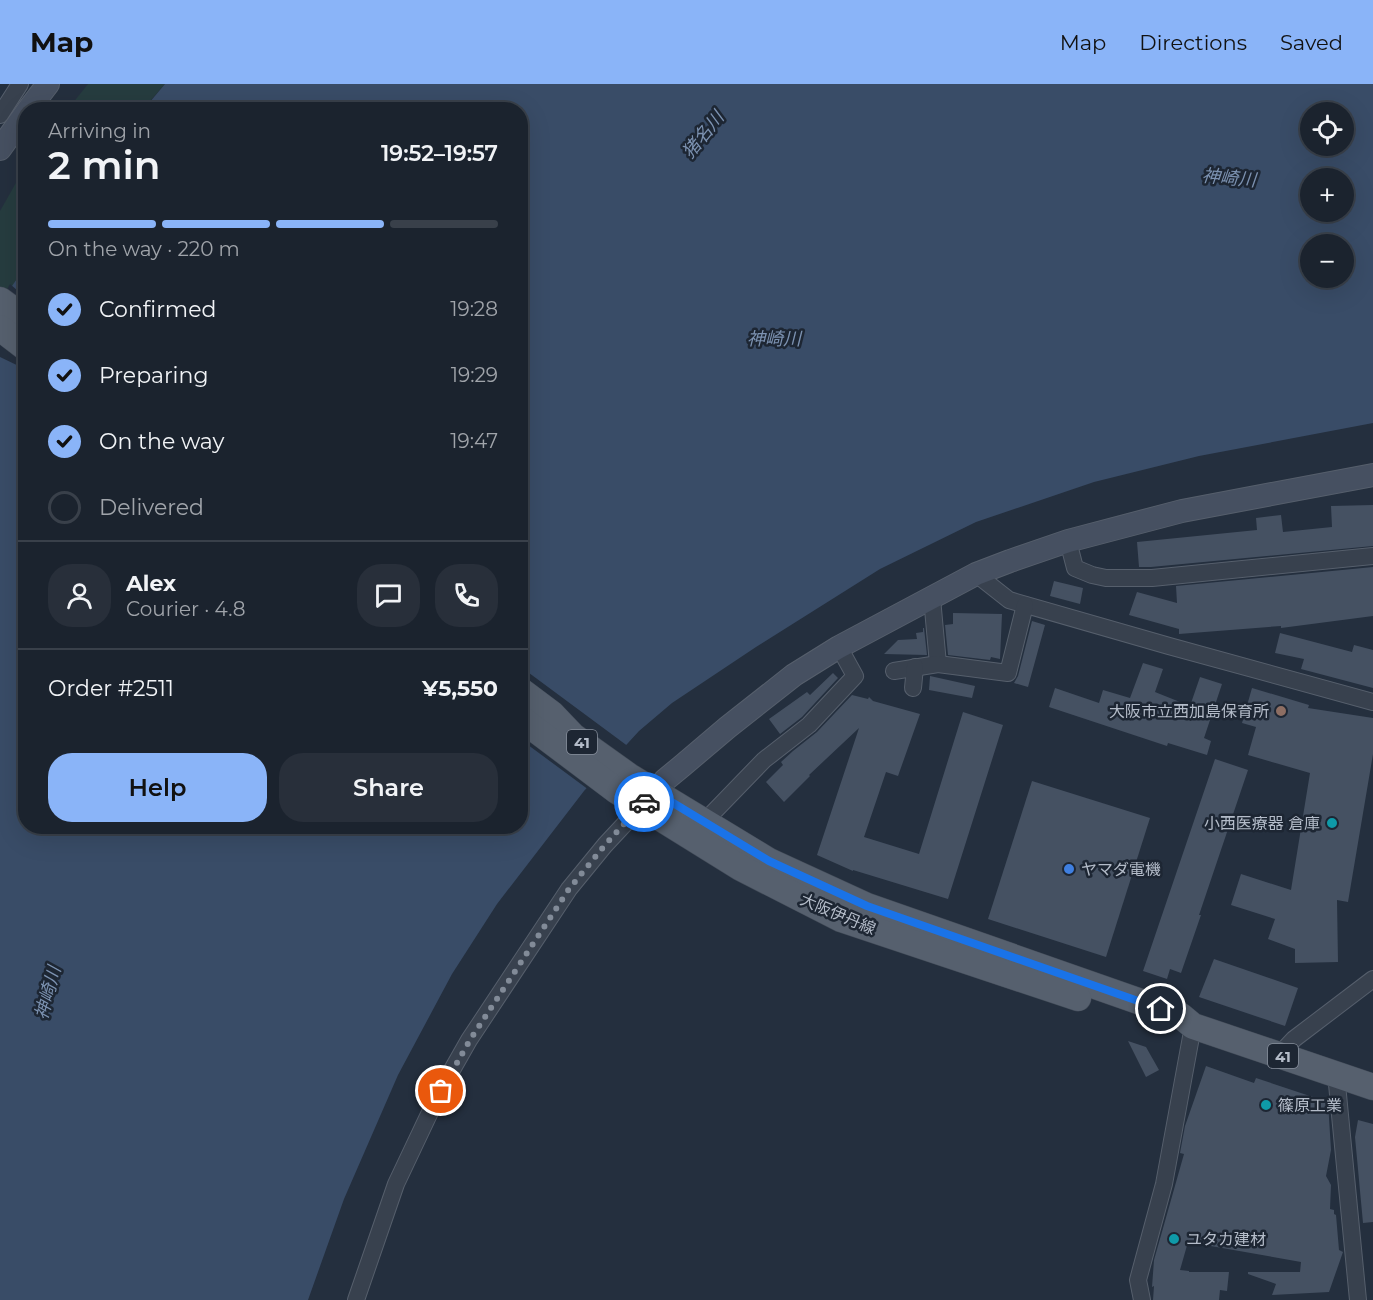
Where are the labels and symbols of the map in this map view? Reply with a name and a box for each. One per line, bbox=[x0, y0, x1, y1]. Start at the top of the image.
water label: 猪名川 bbox=[677, 106, 730, 163]
water label: 神崎川 bbox=[1201, 165, 1259, 191]
water label: 神崎川 bbox=[747, 328, 803, 350]
place label: 大阪市立西加島保育所 bbox=[1109, 702, 1269, 721]
marker: 大阪市立西加島保育所 bbox=[1274, 704, 1288, 718]
road number: 41 bbox=[567, 730, 597, 754]
courier bbox=[614, 772, 674, 832]
place label: 小西医療器 倉庫 bbox=[1204, 814, 1320, 833]
marker: 小西医療器 倉庫 bbox=[1325, 816, 1339, 830]
place label: ヤマダ電機 bbox=[1081, 860, 1161, 879]
marker: ヤマダ電機 bbox=[1062, 862, 1076, 876]
street label: 大阪伊丹線 bbox=[797, 890, 879, 938]
water label: 神崎川 bbox=[30, 962, 66, 1022]
pin bbox=[1135, 983, 1186, 1034]
road number: 41 bbox=[1268, 1044, 1298, 1068]
pin bbox=[415, 1065, 466, 1116]
place label: 篠原工業 bbox=[1278, 1096, 1342, 1115]
marker: 篠原工業 bbox=[1259, 1098, 1273, 1112]
place label: ユタカ建材 bbox=[1186, 1230, 1266, 1249]
marker: ユタカ建材 bbox=[1167, 1232, 1181, 1246]

